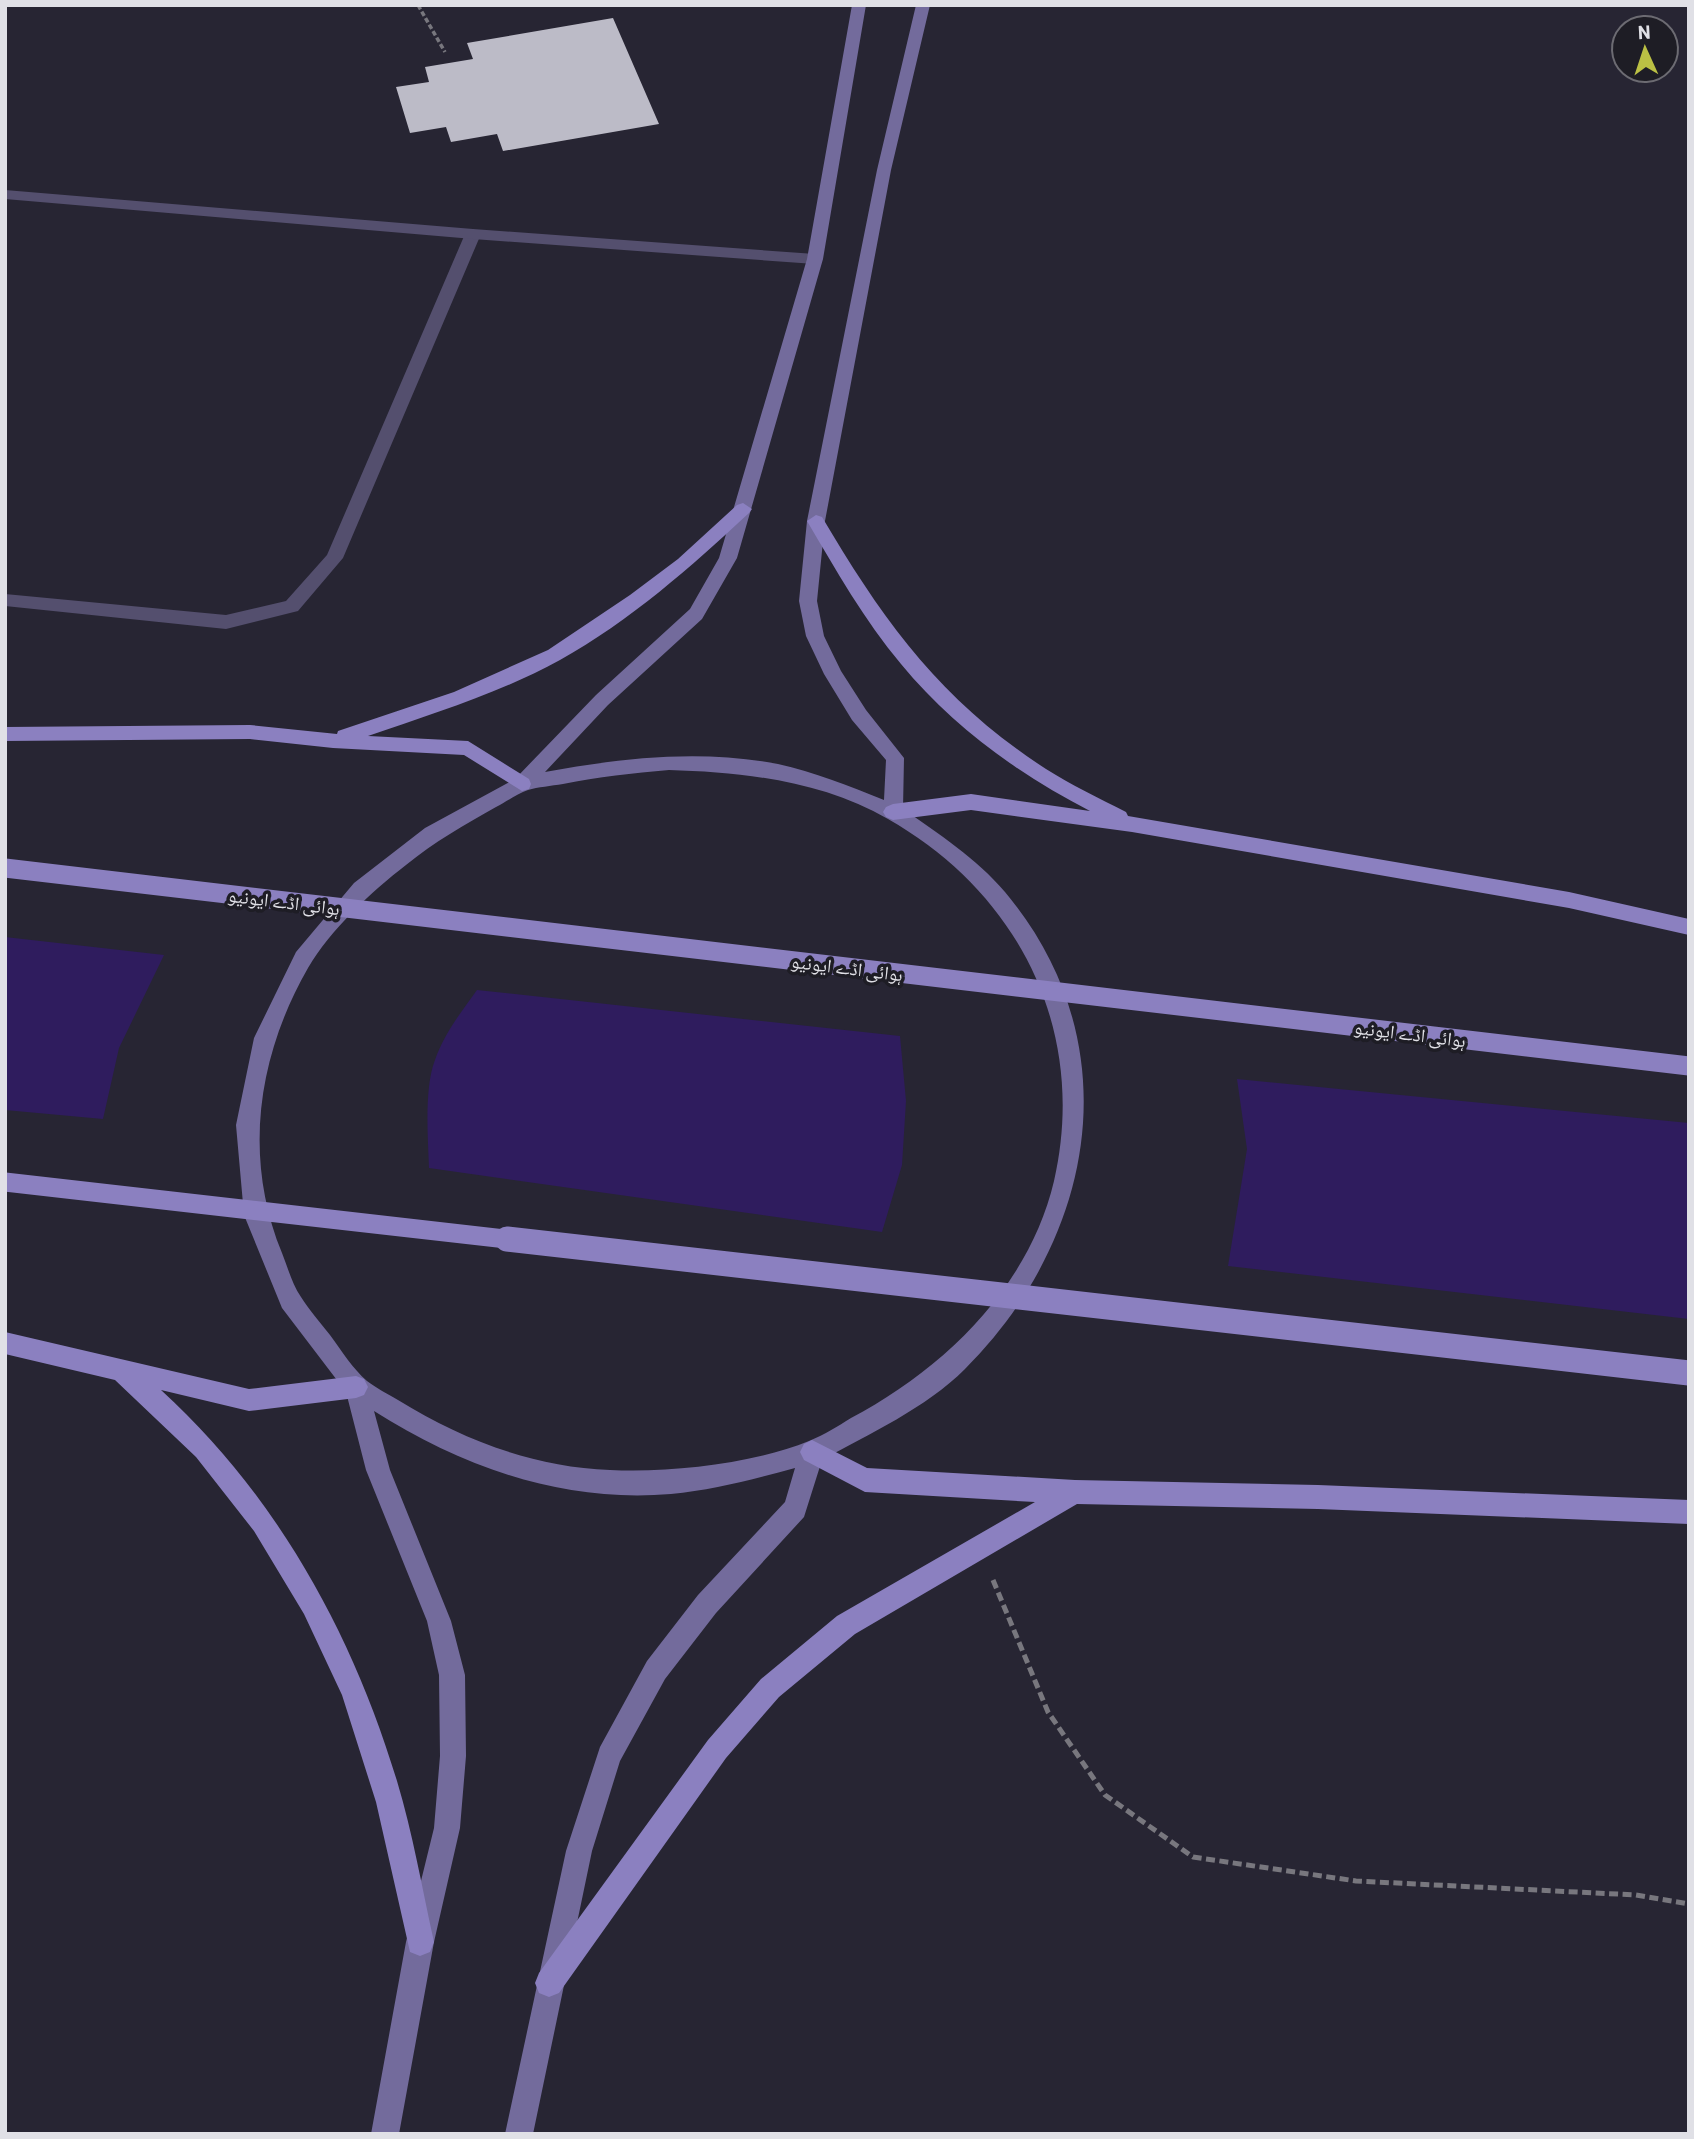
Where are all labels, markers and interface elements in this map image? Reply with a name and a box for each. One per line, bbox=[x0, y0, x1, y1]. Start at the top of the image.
north arrow bbox=[1610, 14, 1680, 84]
text: N bbox=[1637, 20, 1651, 43]
street label: ہوائی اڈے ایونیو bbox=[227, 883, 341, 920]
street label: ہوائی اڈے ایونیو bbox=[790, 949, 904, 986]
street label: ہوائی اڈے ایونیو bbox=[1353, 1015, 1467, 1052]

